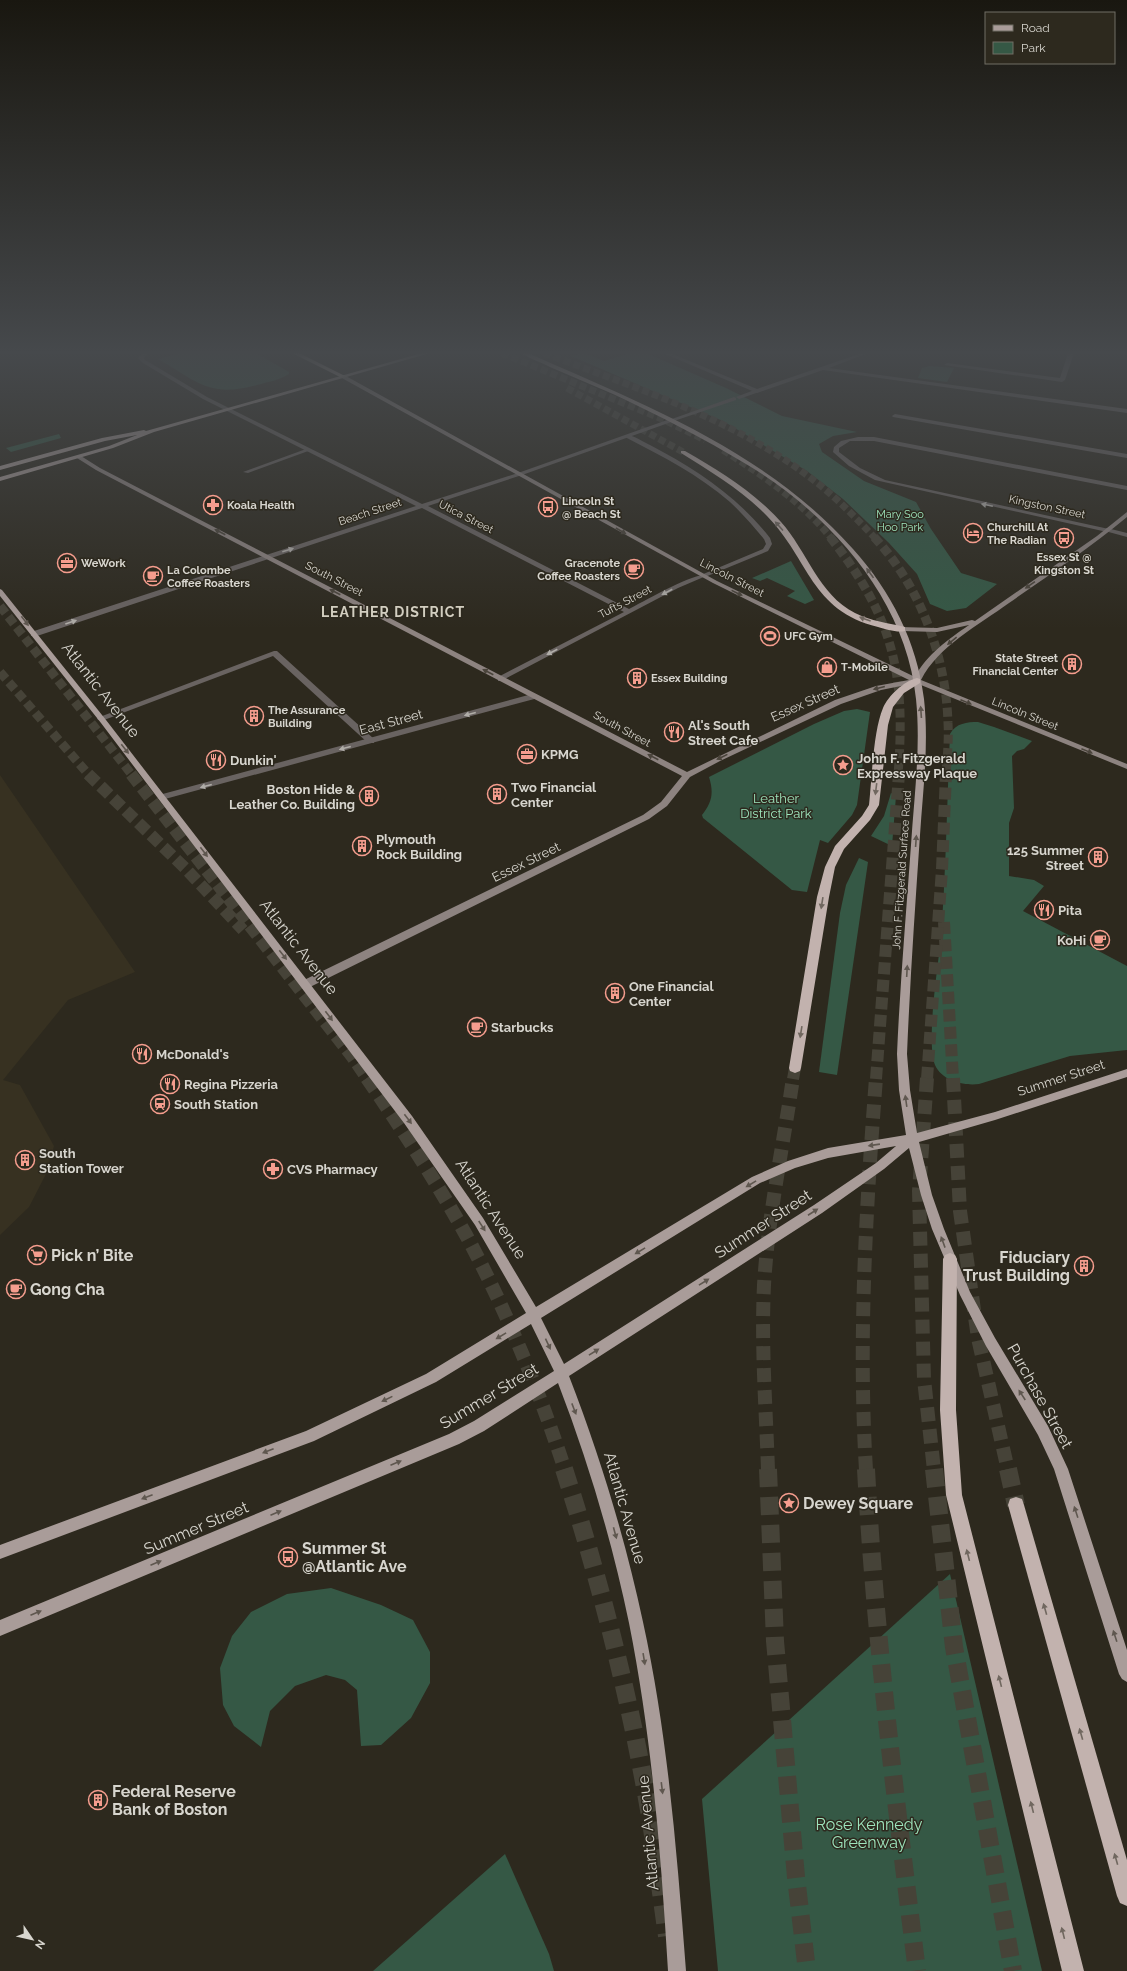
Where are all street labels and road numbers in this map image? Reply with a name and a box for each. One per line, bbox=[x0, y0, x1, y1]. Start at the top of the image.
street label: Kingston Street bbox=[1008, 493, 1087, 522]
street label: Beach Street bbox=[337, 496, 403, 528]
street label: Utica Street bbox=[436, 498, 496, 536]
street label: Lincoln Street bbox=[698, 556, 767, 600]
street label: South Street bbox=[303, 559, 365, 599]
street label: Tufts Street bbox=[596, 582, 654, 621]
street label: Atlantic Avenue bbox=[58, 639, 144, 741]
street label: Essex Street bbox=[768, 681, 842, 725]
street label: Lincoln Street bbox=[990, 695, 1060, 733]
street label: East Street bbox=[358, 706, 425, 738]
street label: South Street bbox=[591, 708, 653, 750]
street label: John F. Fitzgerald Surface Road bbox=[890, 790, 914, 950]
street label: Essex Street bbox=[490, 839, 563, 885]
street label: Atlantic Avenue bbox=[256, 896, 342, 998]
street label: Summer Street bbox=[1016, 1057, 1107, 1099]
street label: Atlantic Avenue bbox=[452, 1155, 530, 1263]
street label: Summer Street bbox=[711, 1185, 816, 1262]
street label: Purchase Street bbox=[1003, 1340, 1077, 1452]
street label: Summer Street bbox=[436, 1359, 542, 1433]
street label: Atlantic Avenue bbox=[600, 1450, 650, 1566]
street label: Summer Street bbox=[141, 1497, 252, 1559]
street label: Atlantic Avenue bbox=[634, 1775, 662, 1891]

